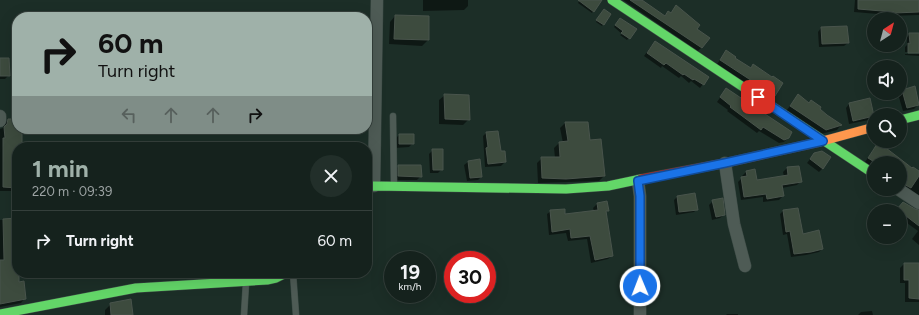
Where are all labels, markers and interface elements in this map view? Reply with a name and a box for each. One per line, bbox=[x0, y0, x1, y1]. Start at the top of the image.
north arrow bbox=[867, 12, 907, 52]
map controls bbox=[867, 12, 907, 244]
text: 60 m bbox=[98, 26, 163, 60]
icon: right bbox=[32, 28, 84, 80]
text: Turn right bbox=[98, 60, 175, 82]
button: sound bbox=[867, 60, 907, 100]
pin bbox=[741, 80, 775, 114]
icon: arrive bbox=[747, 86, 769, 108]
icon: left bbox=[118, 104, 140, 126]
icon: ahead bbox=[160, 104, 182, 126]
icon: ahead bbox=[202, 104, 224, 126]
icon: right bbox=[244, 104, 266, 126]
button: search bbox=[867, 108, 907, 148]
text: 1 min bbox=[32, 154, 89, 183]
button: close bbox=[310, 155, 352, 197]
button: + bbox=[867, 156, 907, 196]
text: 220 m · 09:39 bbox=[32, 184, 112, 199]
button: − bbox=[867, 204, 907, 244]
icon: right bbox=[32, 230, 54, 252]
text: Turn right bbox=[66, 232, 134, 250]
text: 60 m bbox=[317, 232, 352, 250]
speed limit sign: 30 bbox=[444, 251, 496, 303]
text: 19 bbox=[400, 260, 420, 284]
position arrow bbox=[619, 265, 661, 307]
text: km/h bbox=[399, 280, 421, 293]

